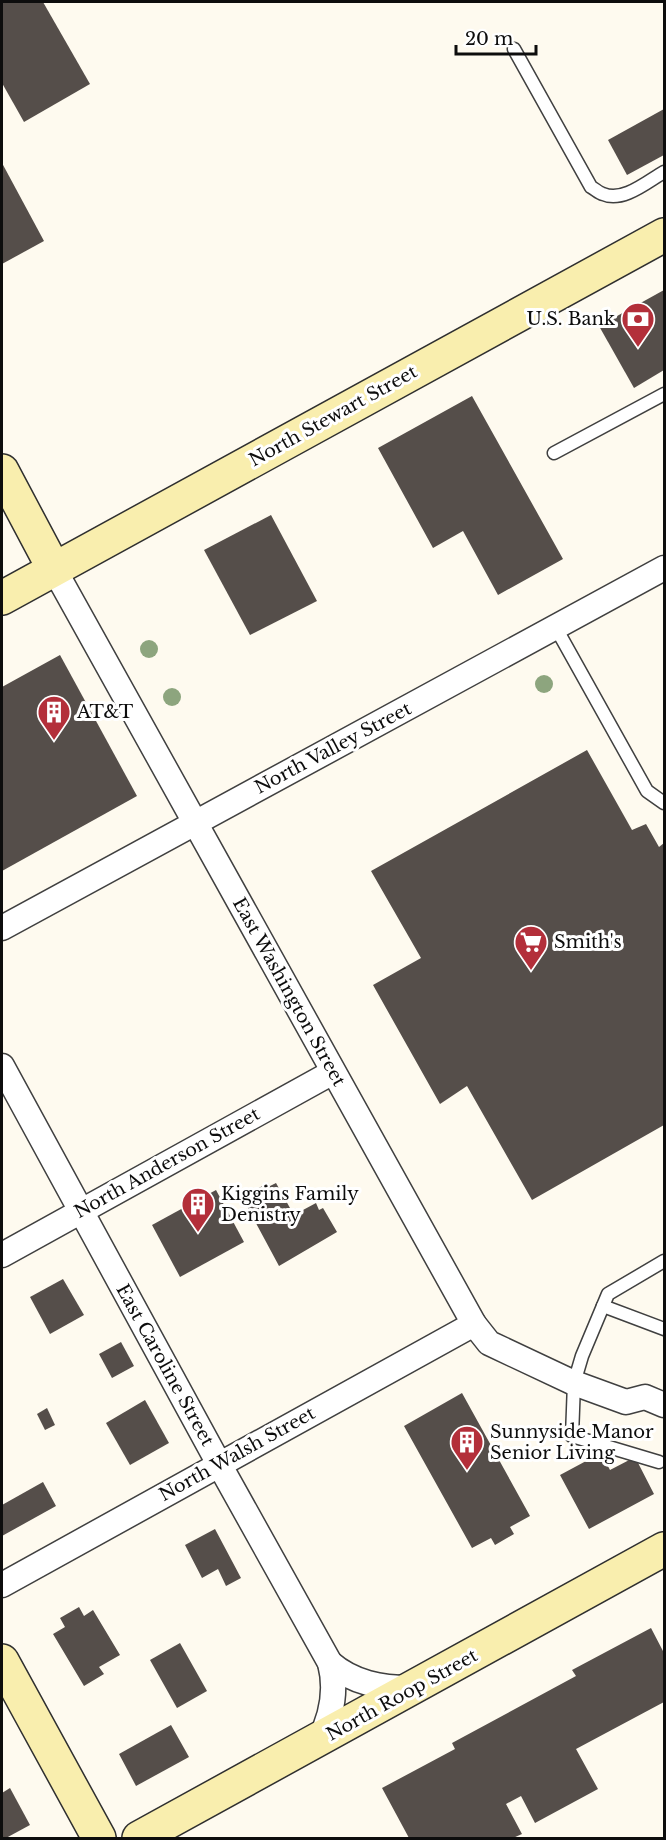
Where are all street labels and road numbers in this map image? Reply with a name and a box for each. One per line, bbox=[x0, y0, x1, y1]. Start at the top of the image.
street label: North Stewart Street bbox=[245, 361, 421, 471]
street label: North Valley Street bbox=[251, 697, 415, 799]
street label: East Washington Street bbox=[228, 894, 350, 1090]
street label: North Anderson Street bbox=[70, 1103, 264, 1223]
street label: East Caroline Street bbox=[111, 1280, 219, 1450]
street label: North Walsh Street bbox=[155, 1402, 319, 1506]
street label: North Roop Street bbox=[323, 1644, 482, 1746]

